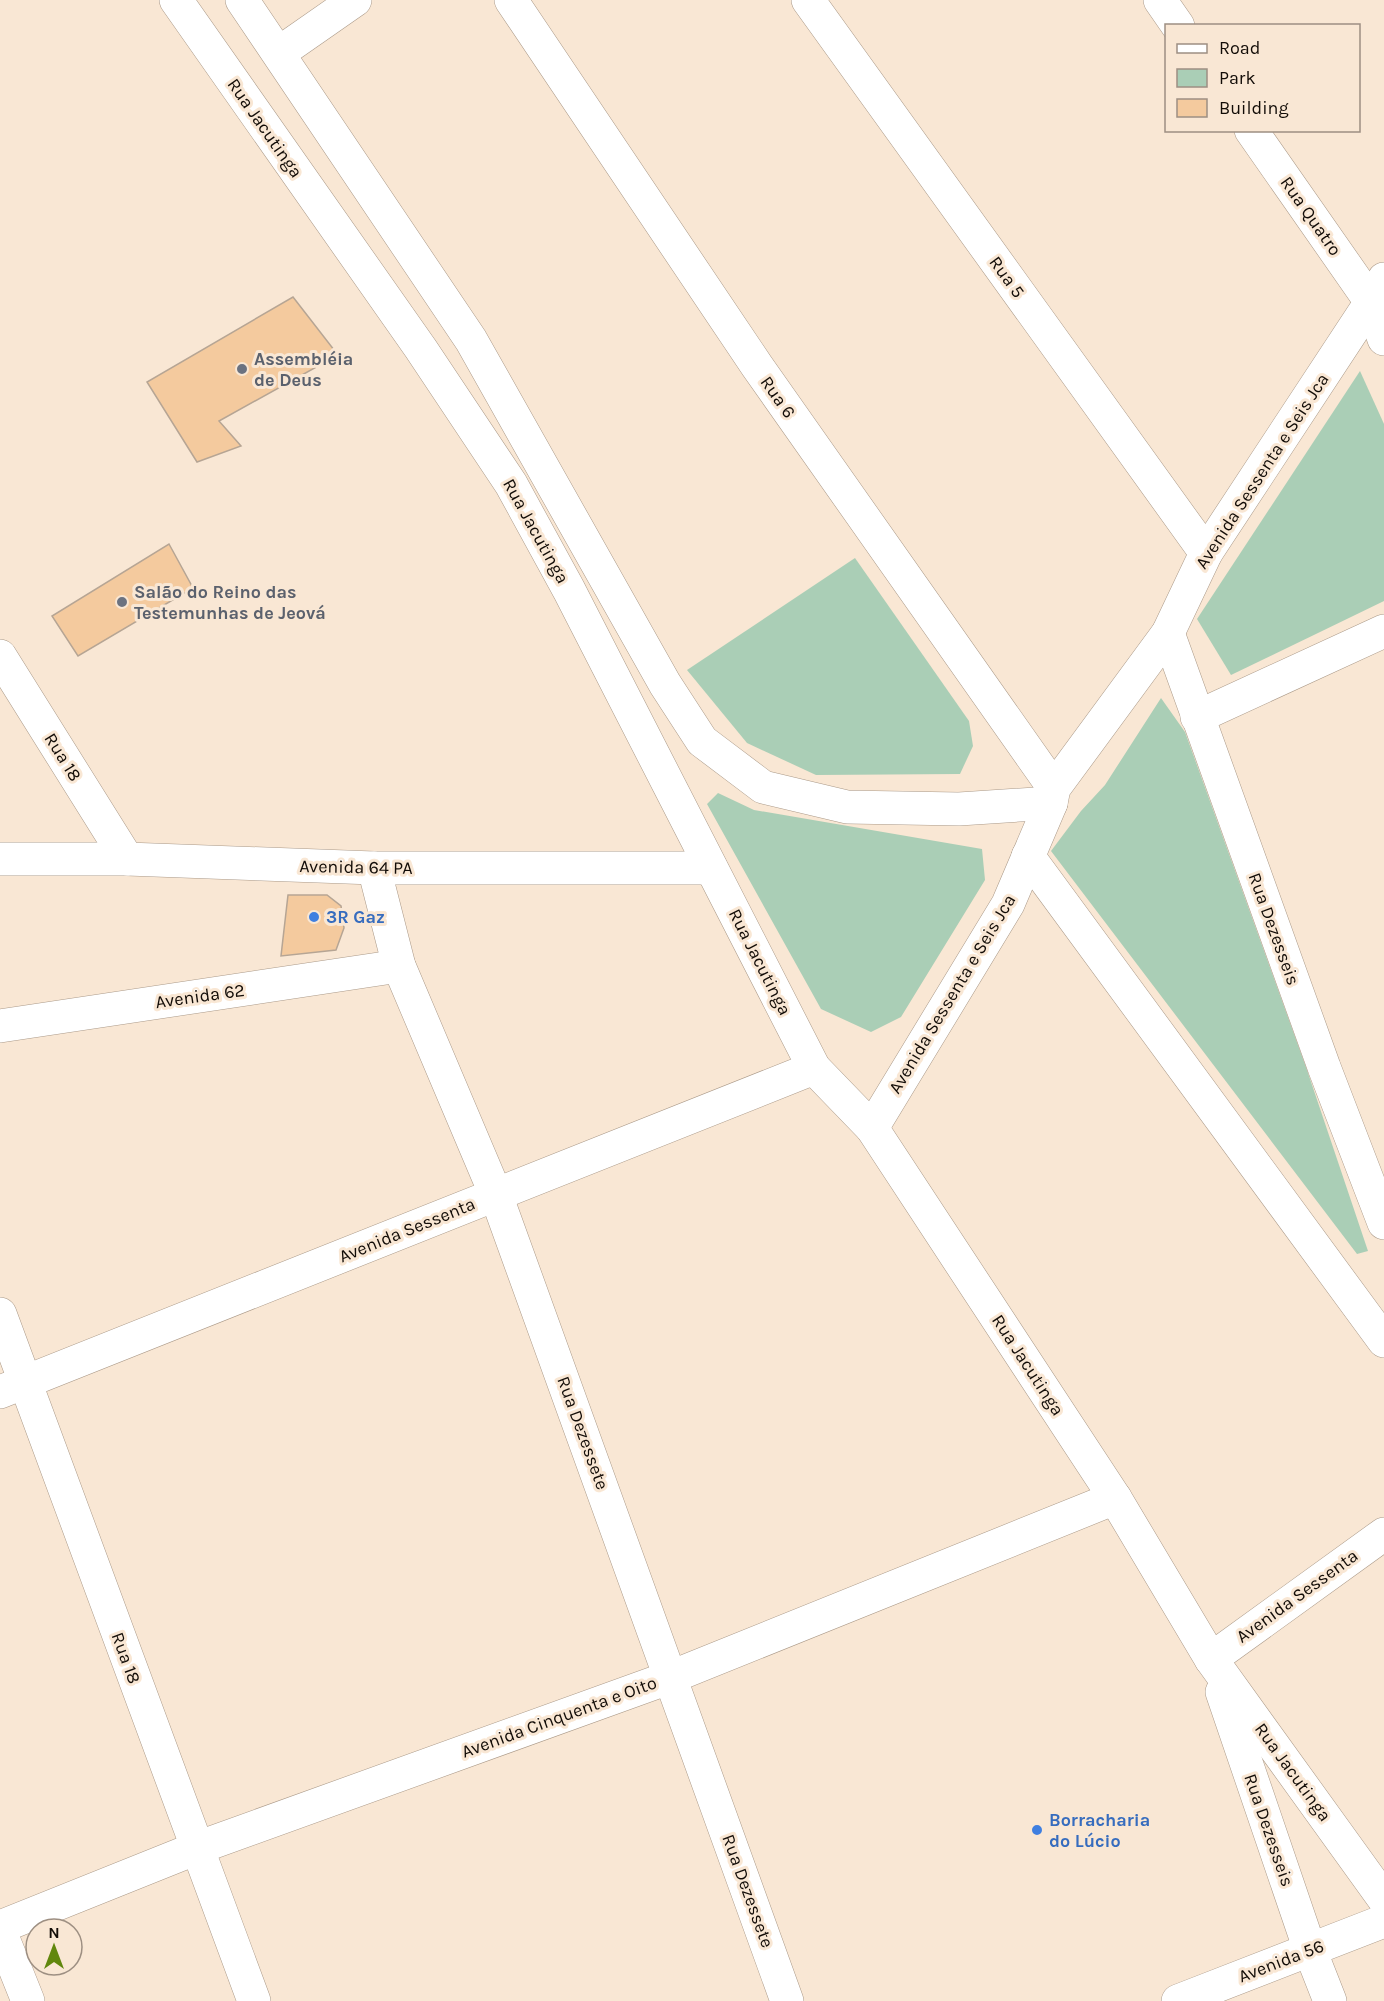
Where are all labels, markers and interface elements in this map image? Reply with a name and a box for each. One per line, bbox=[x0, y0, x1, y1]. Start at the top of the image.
legend bbox=[1165, 24, 1360, 132]
text: Road bbox=[1219, 37, 1260, 59]
text: Park bbox=[1219, 67, 1256, 89]
street label: Rua Jacutinga bbox=[223, 74, 307, 182]
text: Building bbox=[1219, 97, 1289, 119]
street label: Rua Quatro bbox=[1276, 172, 1346, 260]
street label: Rua 5 bbox=[984, 252, 1030, 302]
place label: Assembléia de Deus bbox=[254, 348, 353, 391]
marker: Assembléia de Deus bbox=[235, 362, 249, 376]
street label: Avenida Sessenta e Seis Jca bbox=[1191, 369, 1333, 573]
street label: Rua 6 bbox=[756, 372, 800, 422]
street label: Rua Jacutinga bbox=[498, 475, 574, 587]
place label: Salão do Reino das Testemunhas de Jeová bbox=[134, 581, 326, 624]
marker: Salão do Reino das Testemunhas de Jeová bbox=[115, 595, 129, 609]
street label: Rua 18 bbox=[40, 729, 86, 785]
street label: Avenida 64 PA bbox=[299, 855, 413, 879]
street label: Rua Dezesseis bbox=[1243, 870, 1305, 988]
street label: Avenida Sessenta e Seis Jca bbox=[884, 890, 1020, 1098]
street label: Rua Jacutinga bbox=[724, 905, 796, 1019]
place label: 3R Gaz bbox=[326, 906, 385, 928]
marker: 3R Gaz bbox=[307, 910, 321, 924]
street label: Avenida 62 bbox=[154, 979, 246, 1013]
street label: Avenida Sessenta bbox=[336, 1193, 478, 1267]
street label: Rua Jacutinga bbox=[987, 1310, 1069, 1420]
street label: Rua Dezessete bbox=[552, 1373, 614, 1493]
street label: Avenida Sessenta bbox=[1232, 1544, 1362, 1648]
street label: Rua 18 bbox=[107, 1629, 145, 1687]
street label: Avenida Cinquenta e Oito bbox=[458, 1671, 660, 1763]
street label: Rua Jacutinga bbox=[1250, 1718, 1336, 1826]
street label: Rua Dezesseis bbox=[1239, 1771, 1299, 1889]
place label: Borracharia do Lúcio bbox=[1049, 1809, 1150, 1852]
marker: Borracharia do Lúcio bbox=[1030, 1823, 1044, 1837]
street label: Rua Dezessete bbox=[717, 1831, 779, 1951]
north arrow bbox=[24, 1917, 84, 1977]
text: N bbox=[48, 1923, 60, 1942]
street label: Avenida 56 bbox=[1235, 1935, 1327, 1987]

